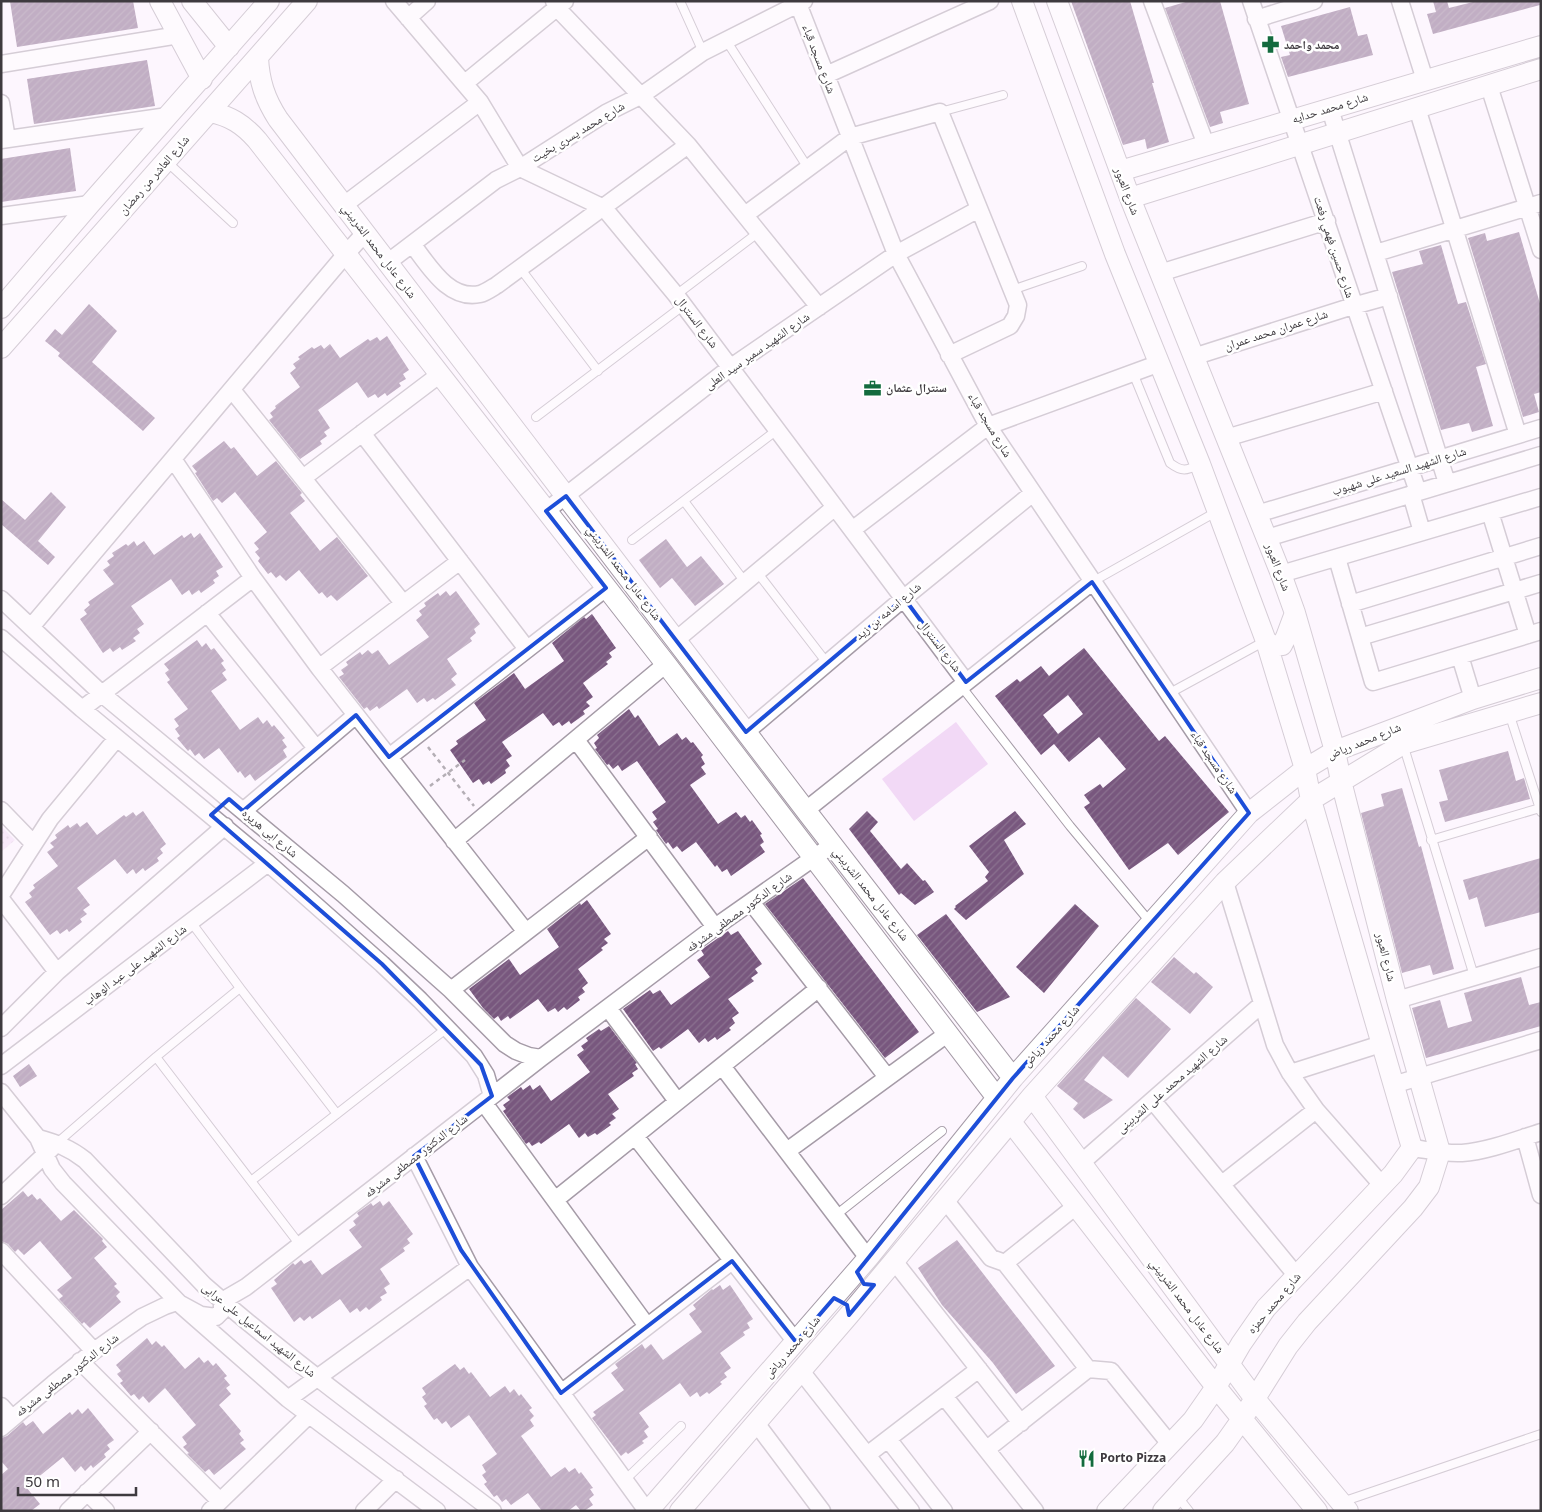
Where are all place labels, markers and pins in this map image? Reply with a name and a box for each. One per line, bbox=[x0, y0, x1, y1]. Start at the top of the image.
pharmacy icon: محمد واحمد bbox=[1260, 35, 1280, 55]
place label: محمد واحمد bbox=[1284, 36, 1340, 53]
office icon: سنترال عثمان bbox=[862, 378, 882, 398]
place label: سنترال عثمان bbox=[886, 379, 947, 396]
restaurant icon: Porto Pizza bbox=[1076, 1448, 1096, 1468]
place label: Porto Pizza bbox=[1100, 1449, 1166, 1466]

